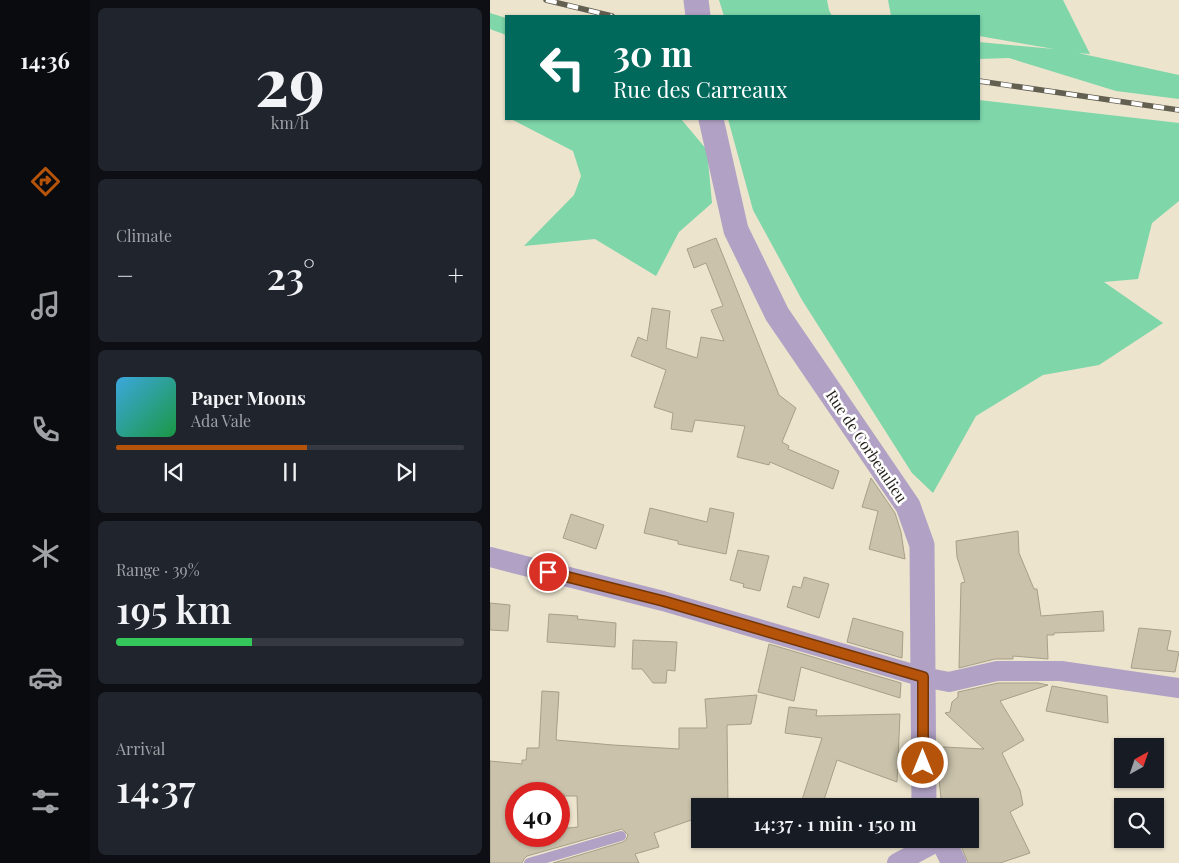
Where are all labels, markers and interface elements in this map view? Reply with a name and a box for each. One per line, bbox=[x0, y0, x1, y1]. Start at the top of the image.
text: 30 m bbox=[613, 29, 693, 76]
icon: left bbox=[530, 35, 595, 100]
text: 29 bbox=[255, 36, 325, 122]
text: 14:36 bbox=[20, 45, 70, 75]
text: Rue des Carreaux bbox=[613, 74, 787, 104]
text: km/h bbox=[271, 112, 309, 133]
icon: directions bbox=[28, 164, 63, 199]
text: Climate bbox=[116, 225, 172, 246]
text: 23° bbox=[267, 249, 315, 300]
text: − bbox=[116, 256, 134, 293]
text: + bbox=[448, 256, 464, 293]
icon: music bbox=[28, 288, 63, 323]
text: Paper Moons bbox=[191, 384, 306, 410]
street label: Rue de Corbeaulieu bbox=[822, 386, 912, 507]
text: Ada Vale bbox=[191, 410, 251, 431]
icon: phone bbox=[28, 412, 63, 447]
icon: previous bbox=[160, 458, 188, 486]
icon: pause bbox=[276, 458, 304, 486]
icon: next bbox=[392, 458, 420, 486]
icon: climate bbox=[28, 536, 63, 571]
pin bbox=[527, 551, 569, 593]
icon: arrive bbox=[534, 558, 562, 586]
text: Range · 39% bbox=[116, 559, 200, 580]
text: 195 km bbox=[116, 583, 232, 634]
icon: car bbox=[28, 660, 63, 695]
position arrow bbox=[896, 736, 948, 788]
text: Arrival bbox=[116, 738, 165, 759]
north arrow bbox=[1114, 738, 1164, 788]
map controls bbox=[1114, 738, 1164, 848]
text: 14:37 bbox=[116, 762, 195, 813]
speed limit sign: 40 bbox=[505, 782, 570, 847]
icon: filters bbox=[28, 784, 63, 819]
button: search bbox=[1114, 798, 1164, 848]
text: 14:37 · 1 min · 150 m bbox=[753, 810, 917, 836]

